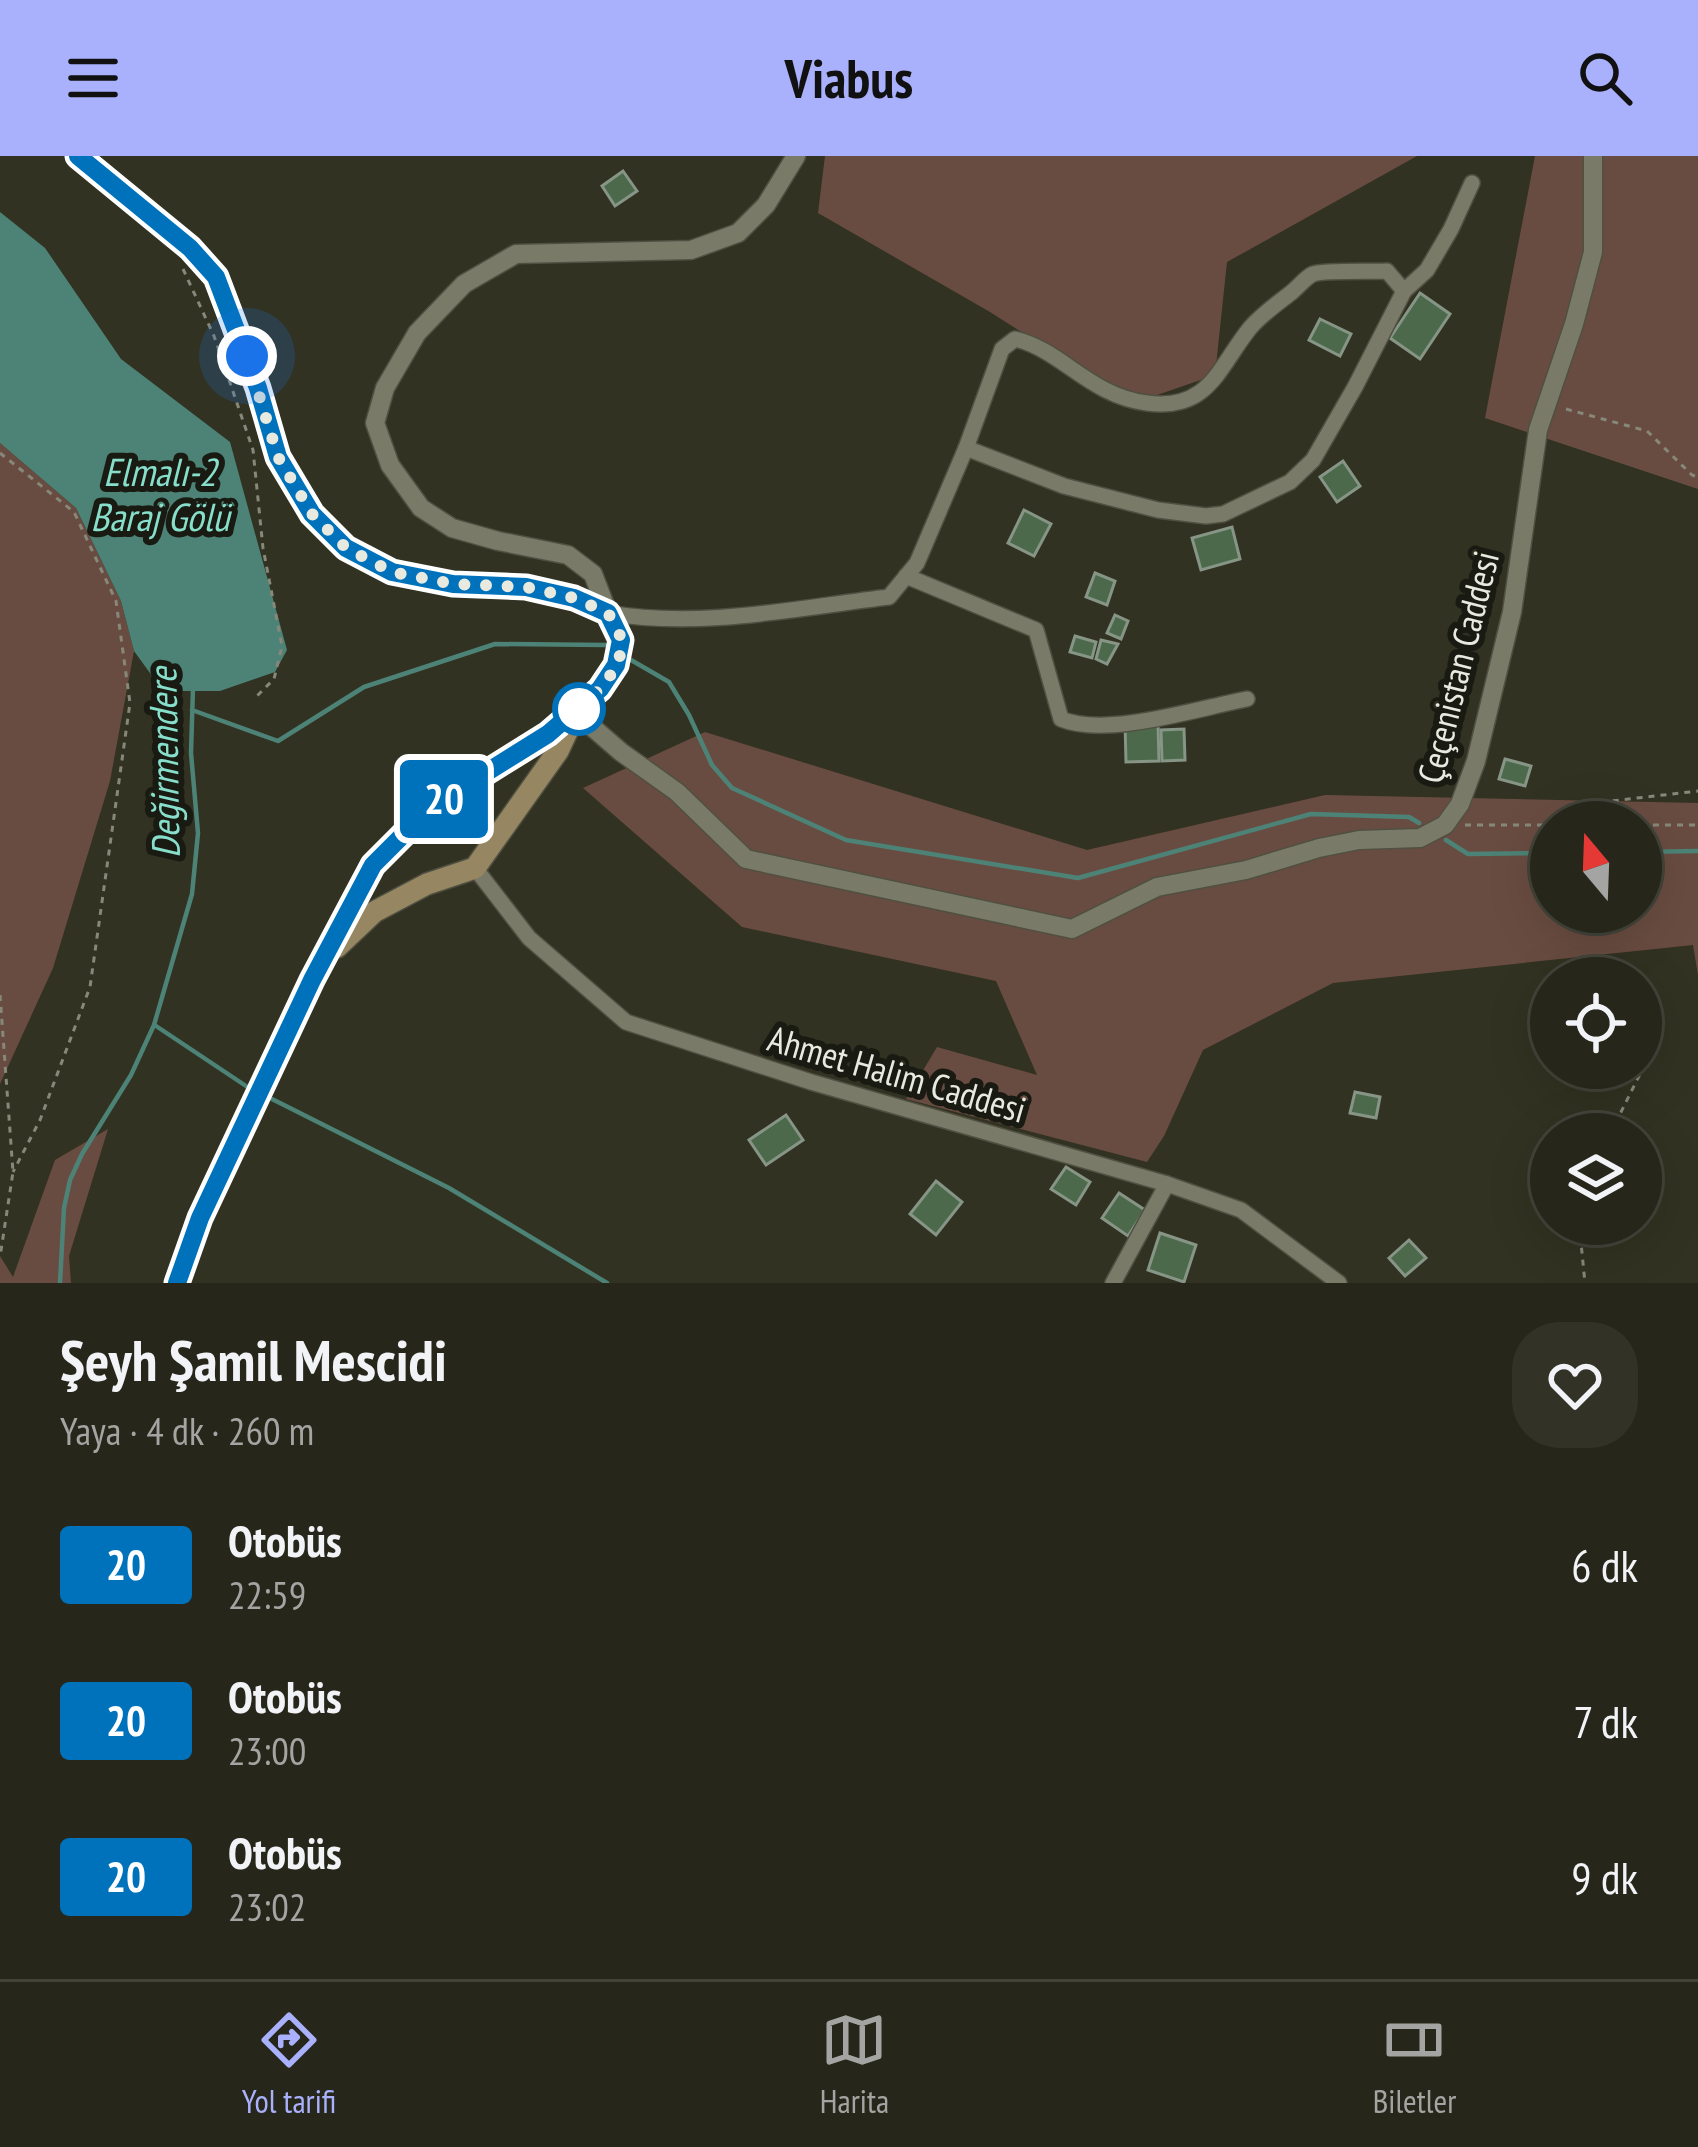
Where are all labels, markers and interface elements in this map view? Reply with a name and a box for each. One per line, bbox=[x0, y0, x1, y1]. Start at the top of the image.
text: Viabus bbox=[785, 43, 913, 113]
icon: menu bbox=[60, 45, 126, 111]
icon: search bbox=[1572, 45, 1638, 111]
your location bbox=[217, 326, 277, 386]
water label: Elmalı-2 Baraj Gölü bbox=[91, 446, 233, 542]
street label: Çeçenistan Caddesi bbox=[1406, 546, 1509, 788]
water label: Değirmendere bbox=[136, 664, 191, 859]
unlabelled marker bbox=[554, 684, 604, 734]
line badge: 20 bbox=[390, 760, 498, 838]
text: 20 bbox=[424, 771, 464, 826]
north arrow bbox=[1530, 801, 1662, 933]
map controls bbox=[1530, 801, 1662, 1245]
button: locate bbox=[1530, 957, 1662, 1089]
street label: Ahmet Halim Caddesi bbox=[763, 1014, 1032, 1133]
button: layers bbox=[1530, 1113, 1662, 1245]
button: heart bbox=[1512, 1322, 1638, 1448]
text: Şeyh Şamil Mescidi bbox=[60, 1323, 447, 1397]
text: Yaya · 4 dk · 260 m bbox=[60, 1405, 314, 1456]
text: Otobüs bbox=[228, 1511, 342, 1569]
text: 6 dk bbox=[1571, 1536, 1638, 1594]
text: 20 bbox=[106, 1537, 146, 1592]
text: 22:59 bbox=[228, 1569, 306, 1620]
text: Otobüs bbox=[228, 1667, 342, 1725]
text: 7 dk bbox=[1573, 1692, 1638, 1750]
text: 20 bbox=[106, 1693, 146, 1748]
text: 23:00 bbox=[228, 1725, 306, 1776]
text: Otobüs bbox=[228, 1823, 342, 1881]
text: 9 dk bbox=[1571, 1848, 1638, 1906]
text: 20 bbox=[106, 1849, 146, 1904]
text: 23:02 bbox=[228, 1881, 306, 1932]
tab: Yol tarifi bbox=[242, 2007, 336, 2122]
tab: Harita bbox=[820, 2007, 889, 2122]
tab: Biletler bbox=[1373, 2007, 1456, 2122]

